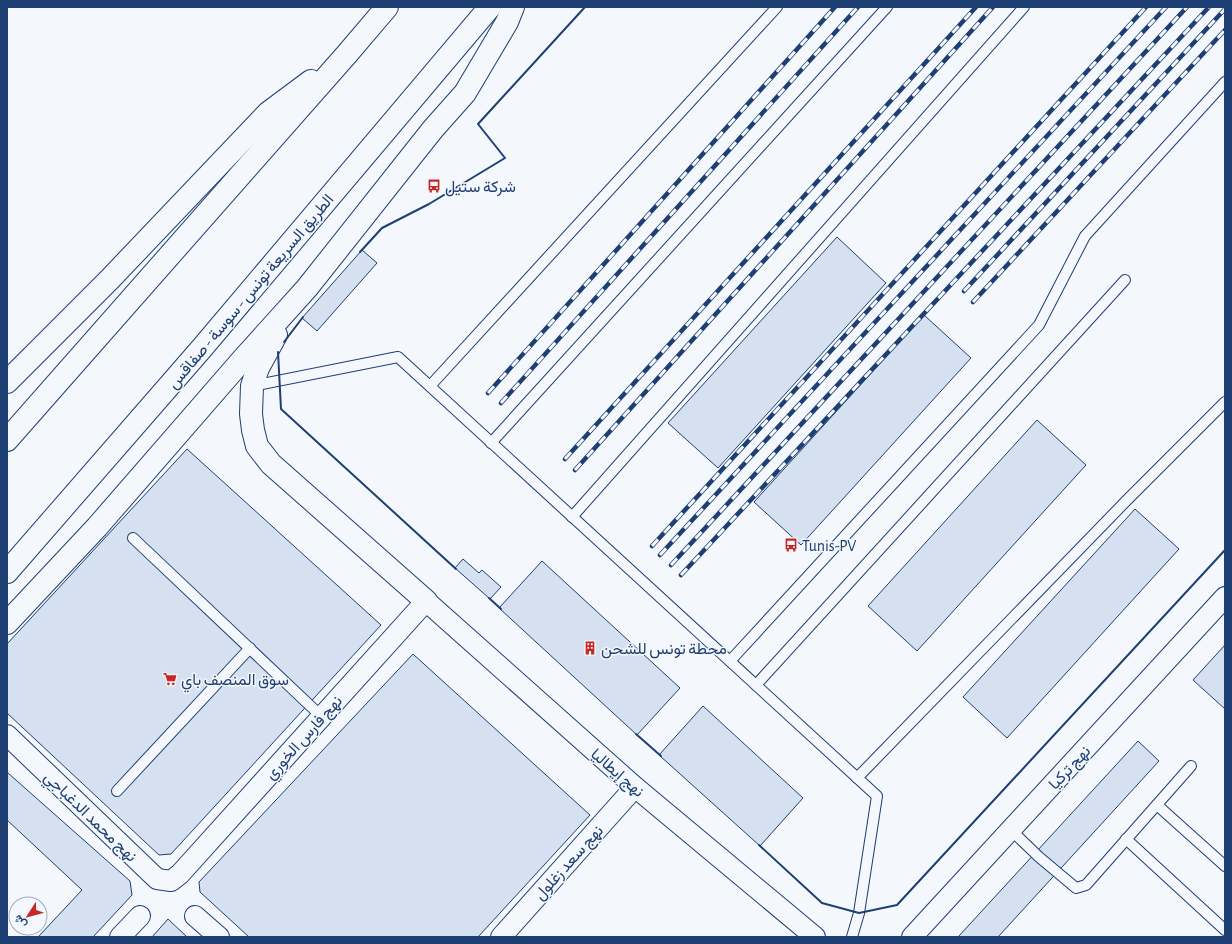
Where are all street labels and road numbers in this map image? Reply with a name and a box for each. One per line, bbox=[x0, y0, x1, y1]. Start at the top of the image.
street label: الطريق السريعة تونس - سوسة - صفاقس bbox=[165, 191, 338, 393]
street label: نهج فارس الخوري bbox=[262, 693, 349, 786]
street label: نهج تركيا bbox=[1046, 743, 1096, 795]
street label: نهج إيطاليا bbox=[586, 746, 647, 802]
street label: نهج محمد الدغباجي bbox=[37, 769, 140, 868]
street label: نهج سعد زغلول bbox=[531, 822, 608, 905]

